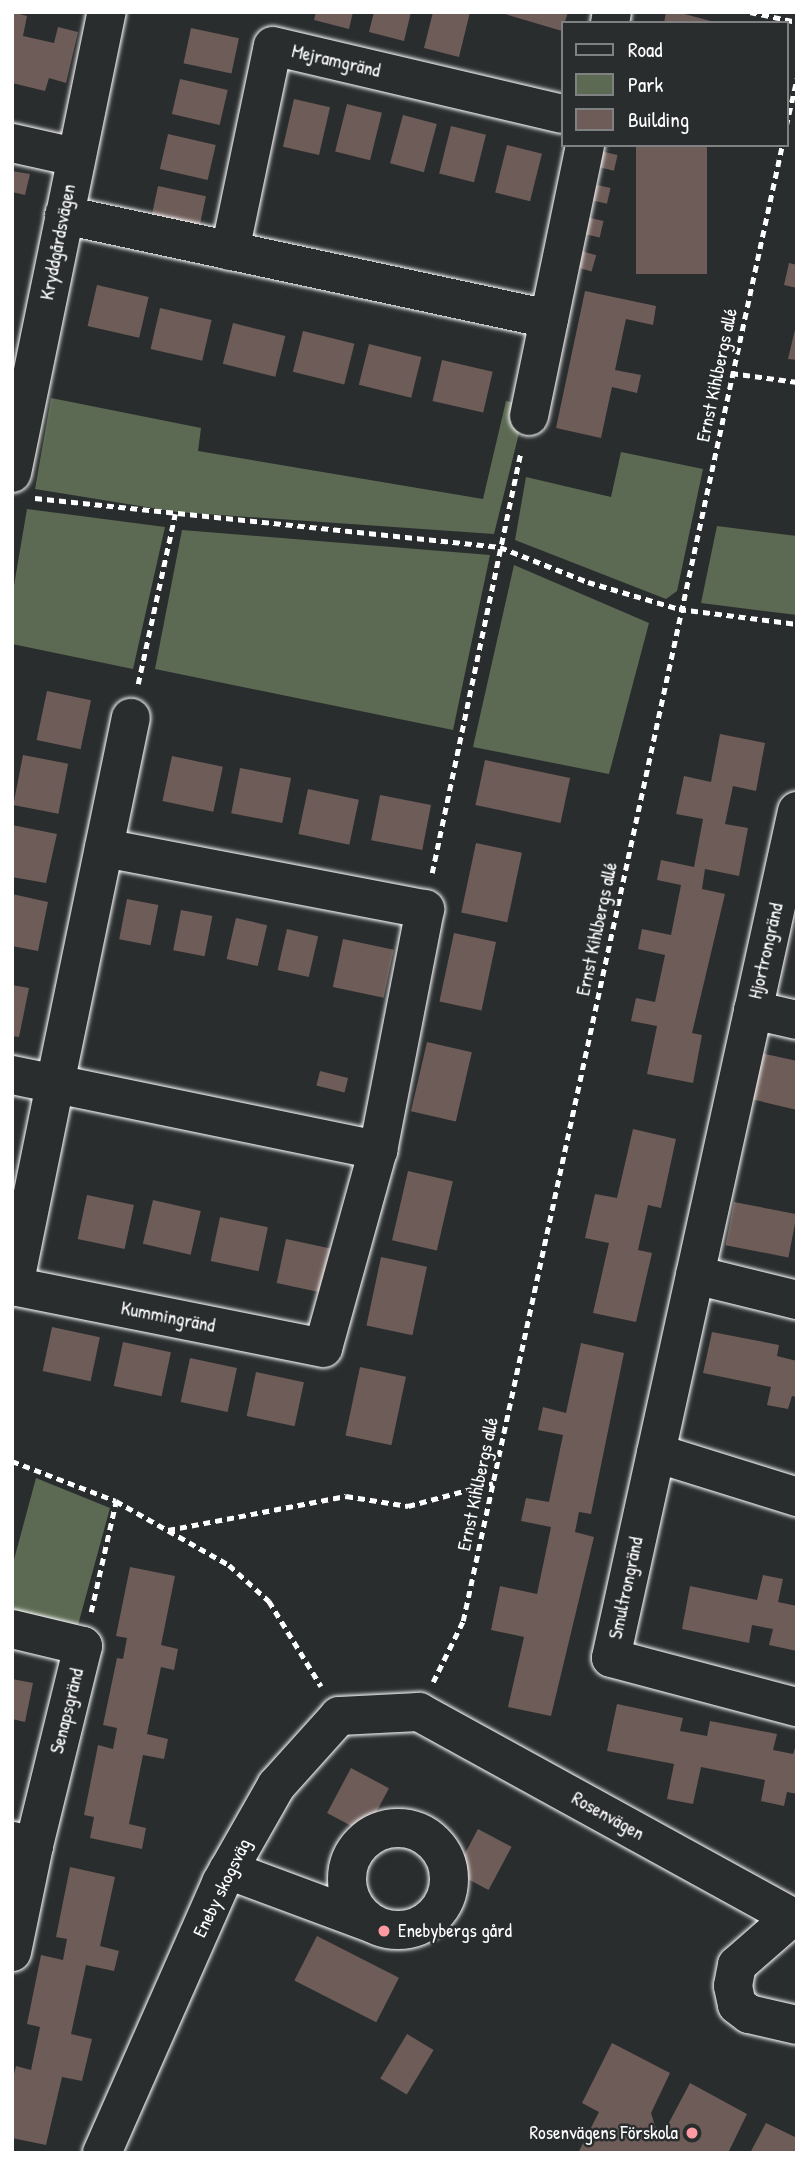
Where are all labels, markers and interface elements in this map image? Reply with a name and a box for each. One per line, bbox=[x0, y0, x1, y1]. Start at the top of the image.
legend bbox=[560, 21, 788, 147]
text: Road bbox=[628, 35, 662, 64]
street label: Mejramgränd bbox=[289, 40, 383, 82]
text: Park bbox=[628, 70, 663, 99]
text: Building bbox=[628, 105, 689, 134]
street label: Kryddgårdsvägen bbox=[36, 182, 80, 302]
street label: Ernst Kihlbergs allé bbox=[692, 306, 742, 444]
street label: Ernst Kihlbergs allé bbox=[572, 860, 622, 998]
street label: Hjortrongränd bbox=[744, 901, 788, 1001]
street label: Kummingränd bbox=[119, 1297, 217, 1337]
street label: Ernst Kihlbergs allé bbox=[453, 1415, 503, 1553]
street label: Smultrongränd bbox=[604, 1535, 648, 1641]
street label: Senapsgränd bbox=[45, 1666, 89, 1756]
street label: Rosenvägen bbox=[568, 1787, 648, 1845]
street label: Eneby skogsväg bbox=[188, 1835, 256, 1941]
place label: Enebybergs gård bbox=[398, 1920, 512, 1942]
marker: Enebybergs gård bbox=[376, 1923, 392, 1939]
place label: Rosenvägens Förskola bbox=[529, 2122, 678, 2144]
marker: Rosenvägens Förskola bbox=[684, 2125, 700, 2141]

